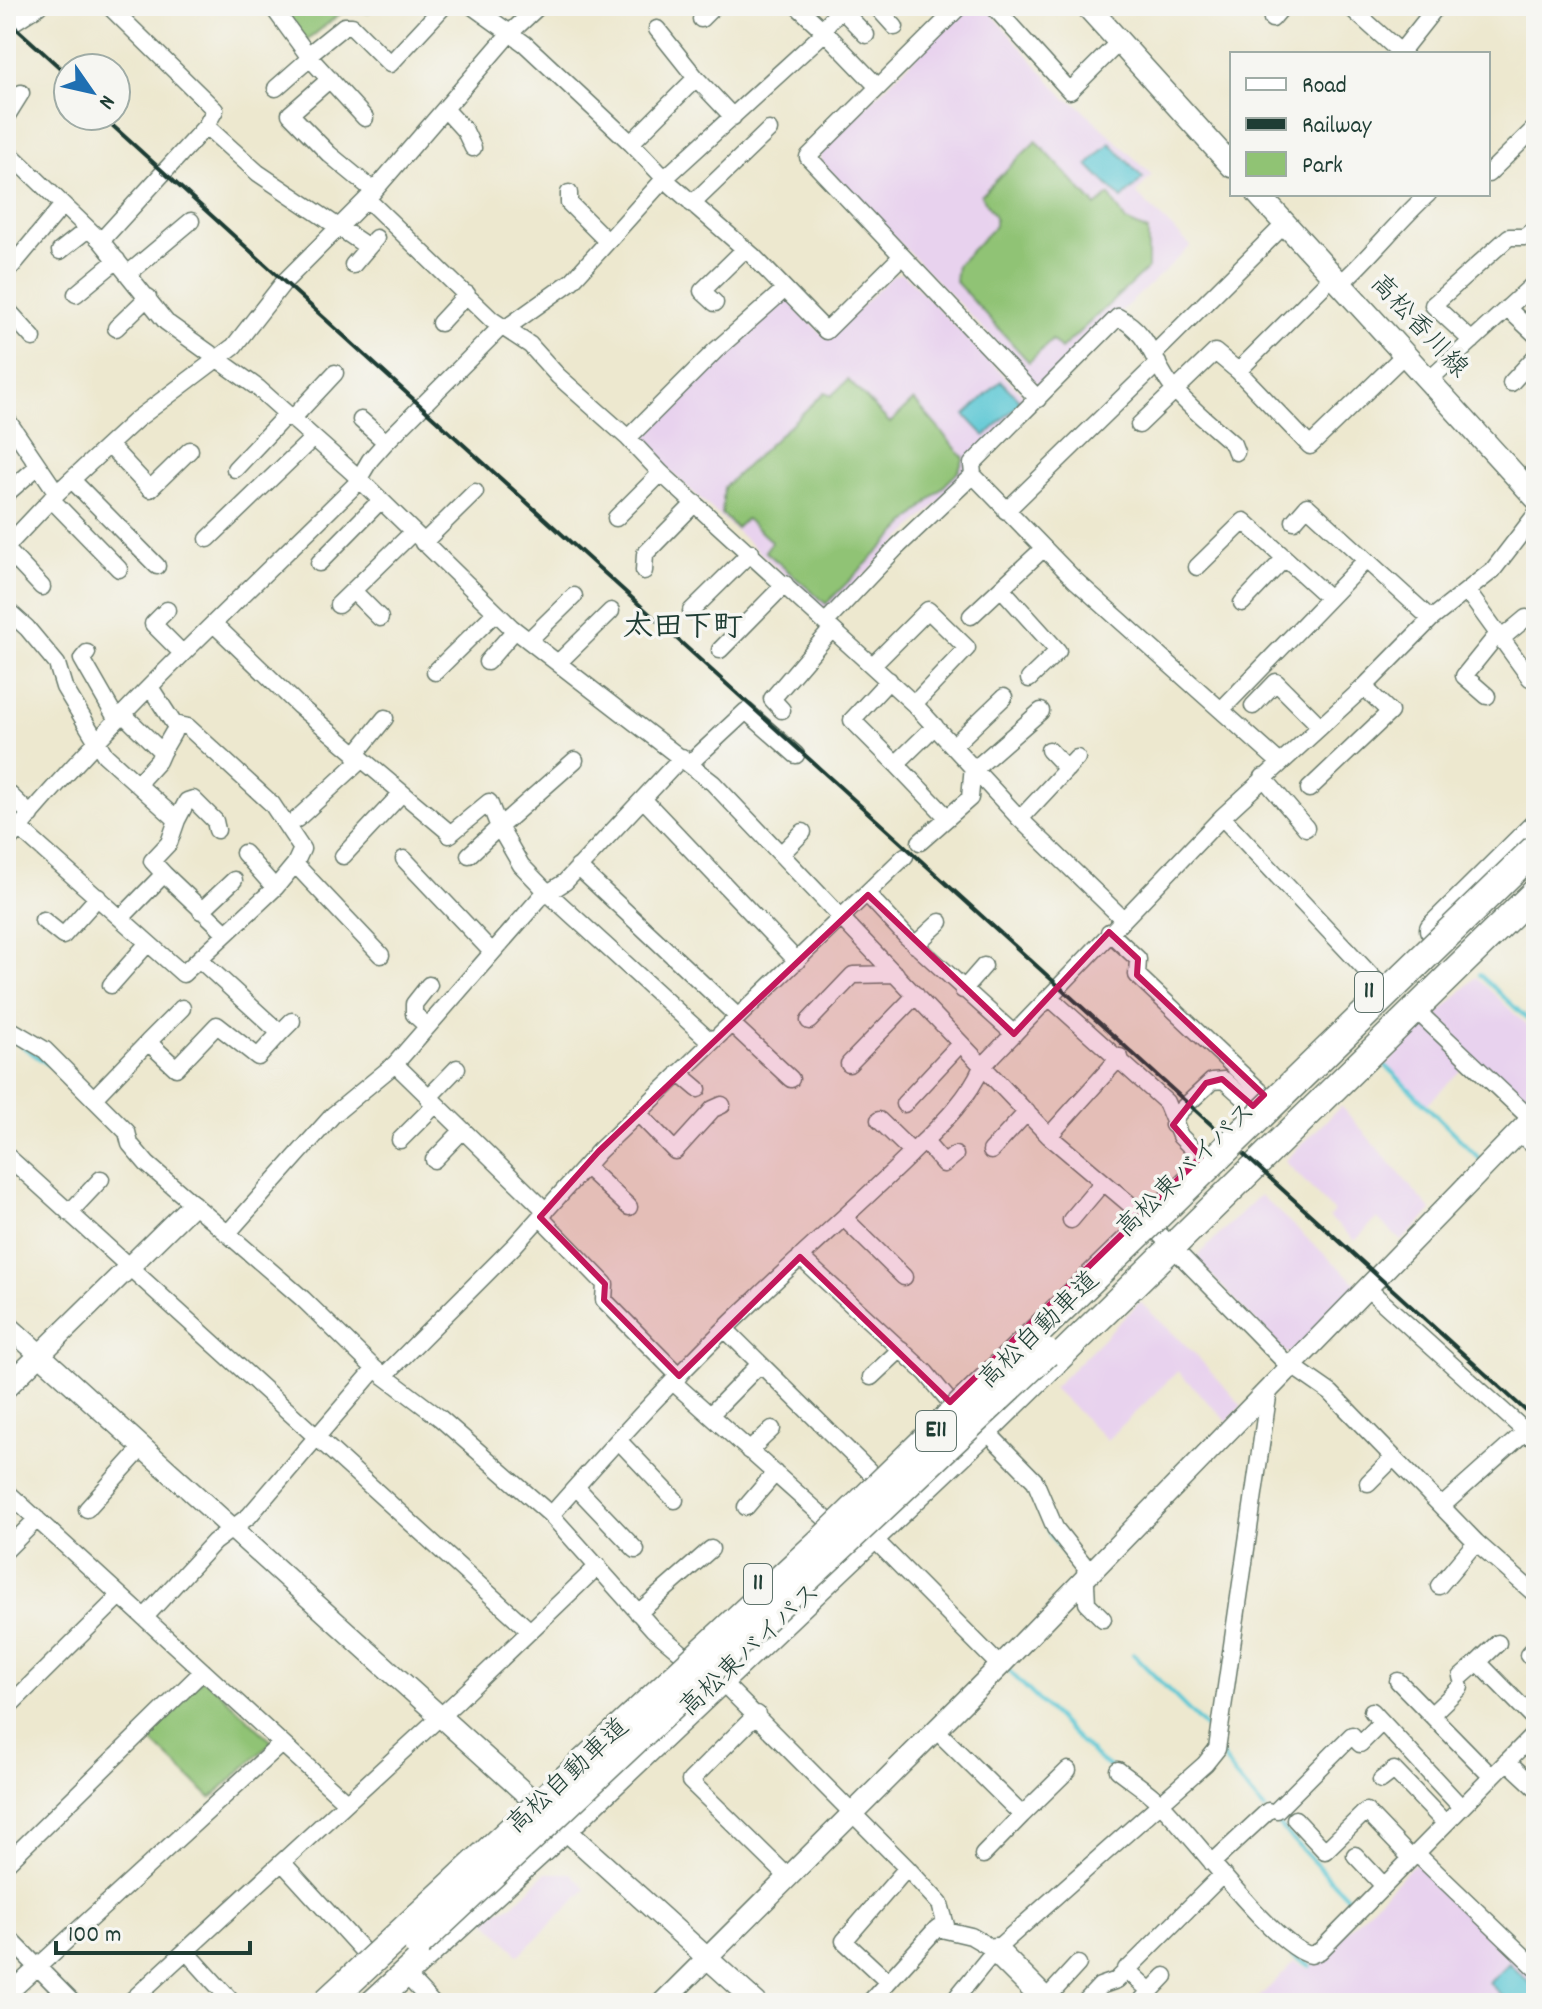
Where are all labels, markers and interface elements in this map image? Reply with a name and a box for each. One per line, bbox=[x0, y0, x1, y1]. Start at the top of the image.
north arrow bbox=[52, 52, 132, 132]
legend bbox=[1230, 52, 1490, 196]
text: Road bbox=[1302, 70, 1347, 104]
text: N bbox=[90, 88, 122, 115]
text: Railway bbox=[1302, 110, 1373, 144]
text: Park bbox=[1302, 150, 1343, 184]
street label: 高松香川線 bbox=[1360, 267, 1476, 387]
district label: 太田下町 bbox=[623, 608, 743, 651]
road number: 11 bbox=[1355, 972, 1383, 1012]
street label: 高松東バイパス bbox=[1109, 1095, 1265, 1247]
street label: 高松自動車道 bbox=[971, 1264, 1109, 1398]
road number: E11 bbox=[916, 1411, 956, 1451]
road number: 11 bbox=[744, 1564, 772, 1604]
street label: 高松東バイパス bbox=[672, 1576, 830, 1726]
street label: 高松自動車道 bbox=[499, 1710, 639, 1844]
scale bar bbox=[56, 1905, 250, 1955]
text: 100 m bbox=[68, 1919, 121, 1953]

